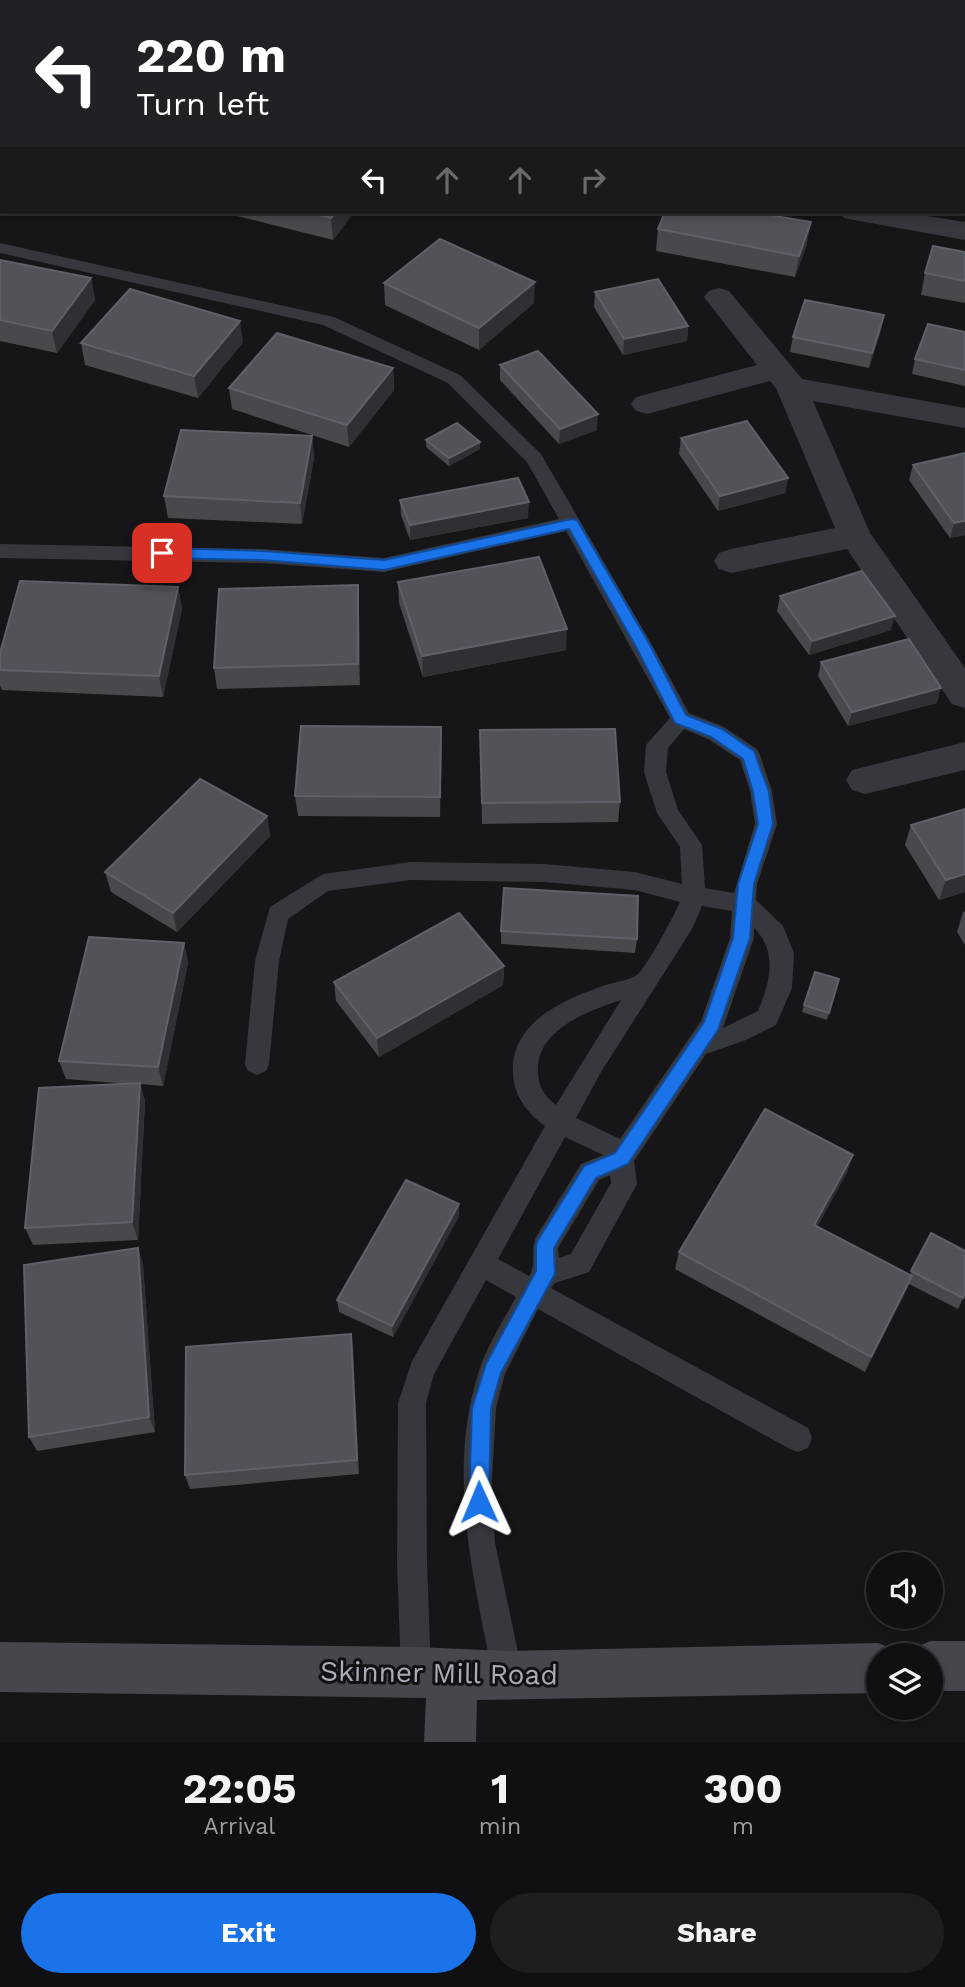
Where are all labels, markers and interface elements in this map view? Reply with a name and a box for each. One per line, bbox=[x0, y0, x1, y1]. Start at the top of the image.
text: 220 m bbox=[136, 26, 286, 84]
icon: left bbox=[21, 28, 112, 119]
text: Turn left bbox=[136, 85, 269, 123]
icon: left bbox=[355, 161, 393, 199]
icon: ahead bbox=[428, 161, 466, 199]
icon: ahead bbox=[501, 161, 539, 199]
icon: right bbox=[574, 161, 612, 199]
pin bbox=[132, 523, 192, 583]
icon: arrive bbox=[143, 534, 181, 572]
position arrow bbox=[442, 1465, 516, 1539]
map controls bbox=[866, 1552, 943, 1720]
button: sound bbox=[866, 1552, 943, 1629]
button: layers bbox=[866, 1643, 943, 1720]
street label: Skinner Mill Road bbox=[320, 1654, 558, 1692]
text: 22:05 bbox=[182, 1764, 296, 1813]
text: 1 bbox=[491, 1764, 509, 1813]
text: 300 bbox=[704, 1764, 783, 1813]
text: Arrival bbox=[204, 1813, 275, 1840]
text: min bbox=[479, 1813, 521, 1840]
text: m bbox=[732, 1813, 754, 1840]
button: Exit bbox=[21, 1893, 476, 1973]
button: Share bbox=[490, 1893, 944, 1973]

